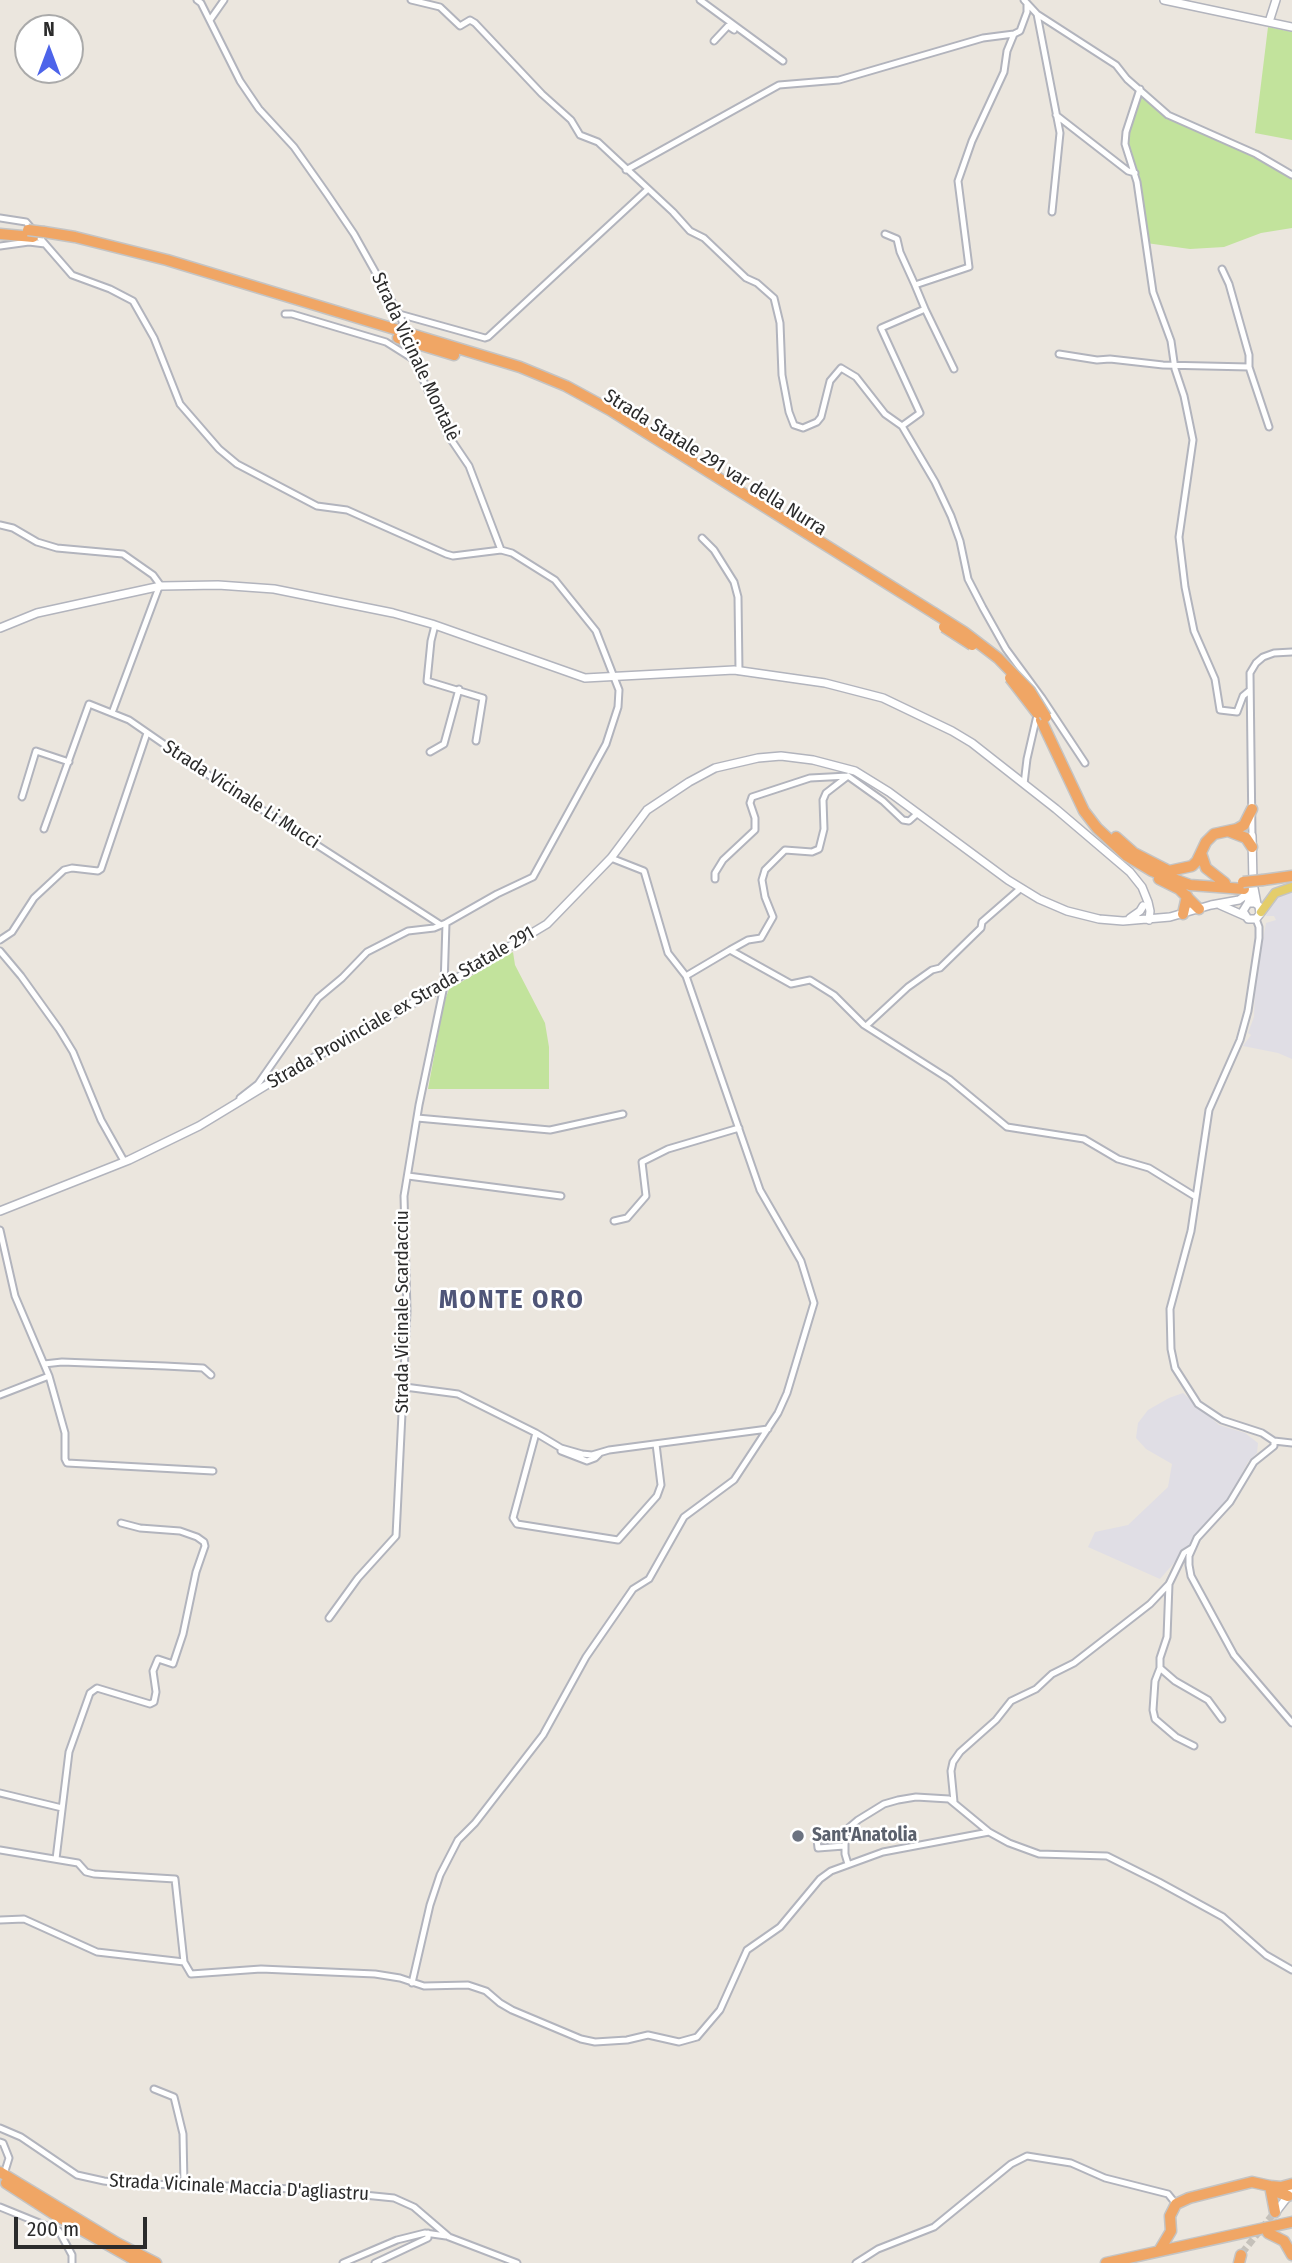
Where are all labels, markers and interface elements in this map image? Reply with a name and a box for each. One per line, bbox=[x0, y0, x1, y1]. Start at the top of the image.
north arrow bbox=[14, 14, 84, 84]
text: N bbox=[43, 18, 55, 41]
street label: Strada Vicinale Montalè bbox=[366, 269, 464, 445]
street label: Strada Statale 291 var della Nurra bbox=[600, 385, 830, 541]
street label: Strada Vicinale Li Mucci bbox=[158, 736, 324, 854]
street label: Strada Provinciale ex Strada Statale 291 bbox=[263, 922, 539, 1094]
street label: Strada Vicinale Scardacciu bbox=[392, 1210, 414, 1414]
district label: MONTE ORO bbox=[440, 1285, 584, 1317]
place label: Sant'Anatolia bbox=[812, 1825, 917, 1847]
marker: Sant'Anatolia bbox=[790, 1828, 806, 1844]
street label: Strada Vicinale Maccia D'agliastru bbox=[109, 2170, 369, 2206]
scale bar bbox=[18, 2204, 150, 2248]
text: 200 m bbox=[27, 2216, 79, 2242]

